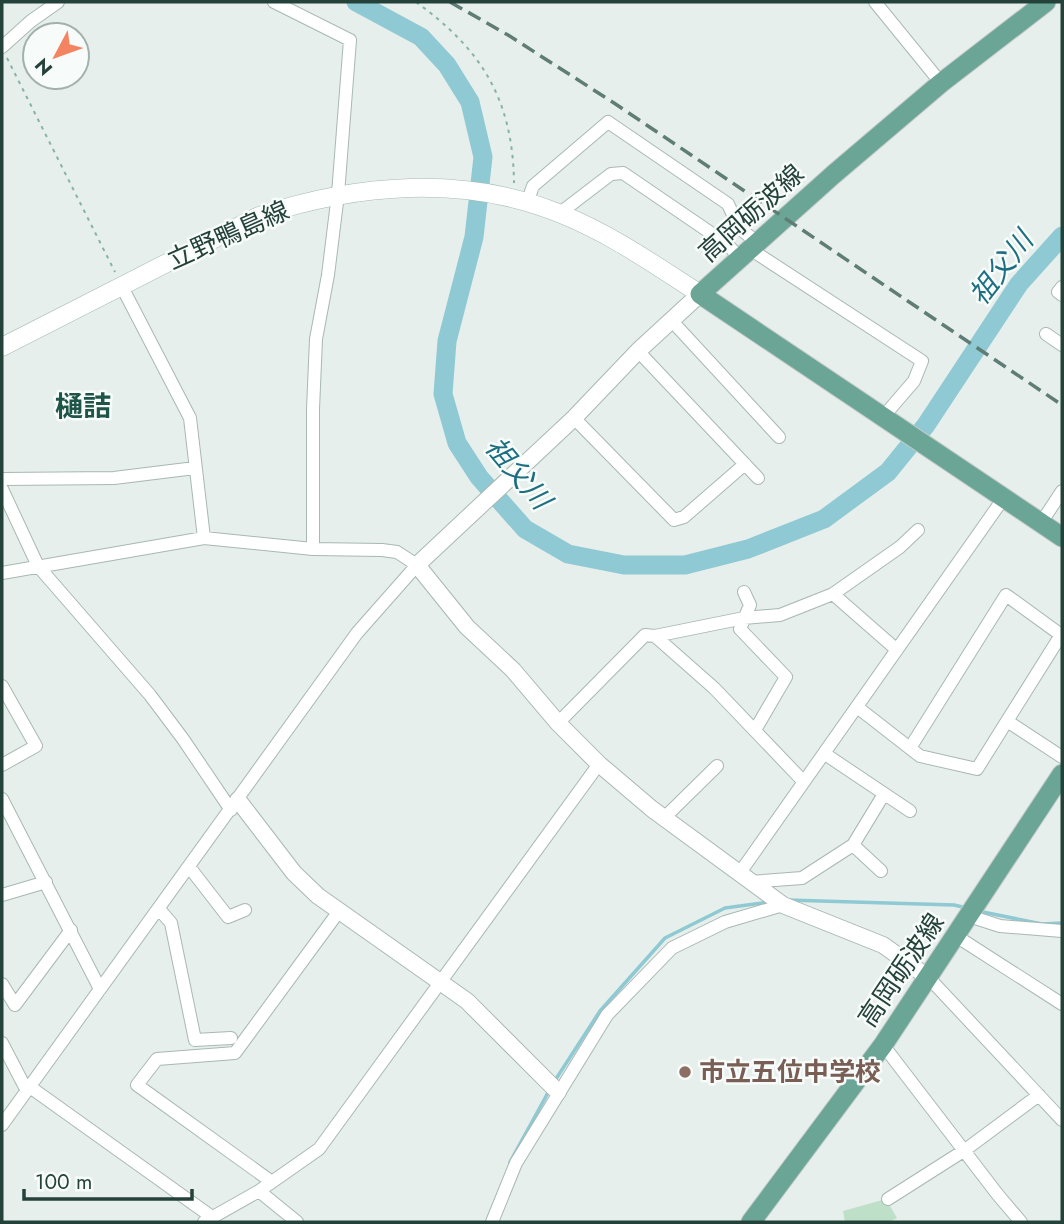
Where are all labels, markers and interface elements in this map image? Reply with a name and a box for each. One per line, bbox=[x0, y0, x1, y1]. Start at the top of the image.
north arrow bbox=[21, 21, 91, 91]
text: N bbox=[28, 52, 59, 81]
street label: 高岡砺波線 bbox=[690, 155, 812, 271]
street label: 立野鴨島線 bbox=[161, 191, 295, 279]
water label: 祖父川 bbox=[959, 220, 1045, 314]
district label: 樋詰 bbox=[55, 386, 111, 427]
water label: 祖父川 bbox=[475, 428, 563, 521]
street label: 高岡砺波線 bbox=[849, 905, 953, 1035]
place label: 市立五位中学校 bbox=[699, 1053, 881, 1091]
marker: 市立五位中学校 bbox=[677, 1064, 693, 1080]
scale bar bbox=[24, 1158, 192, 1202]
text: 100 m bbox=[35, 1167, 92, 1197]

